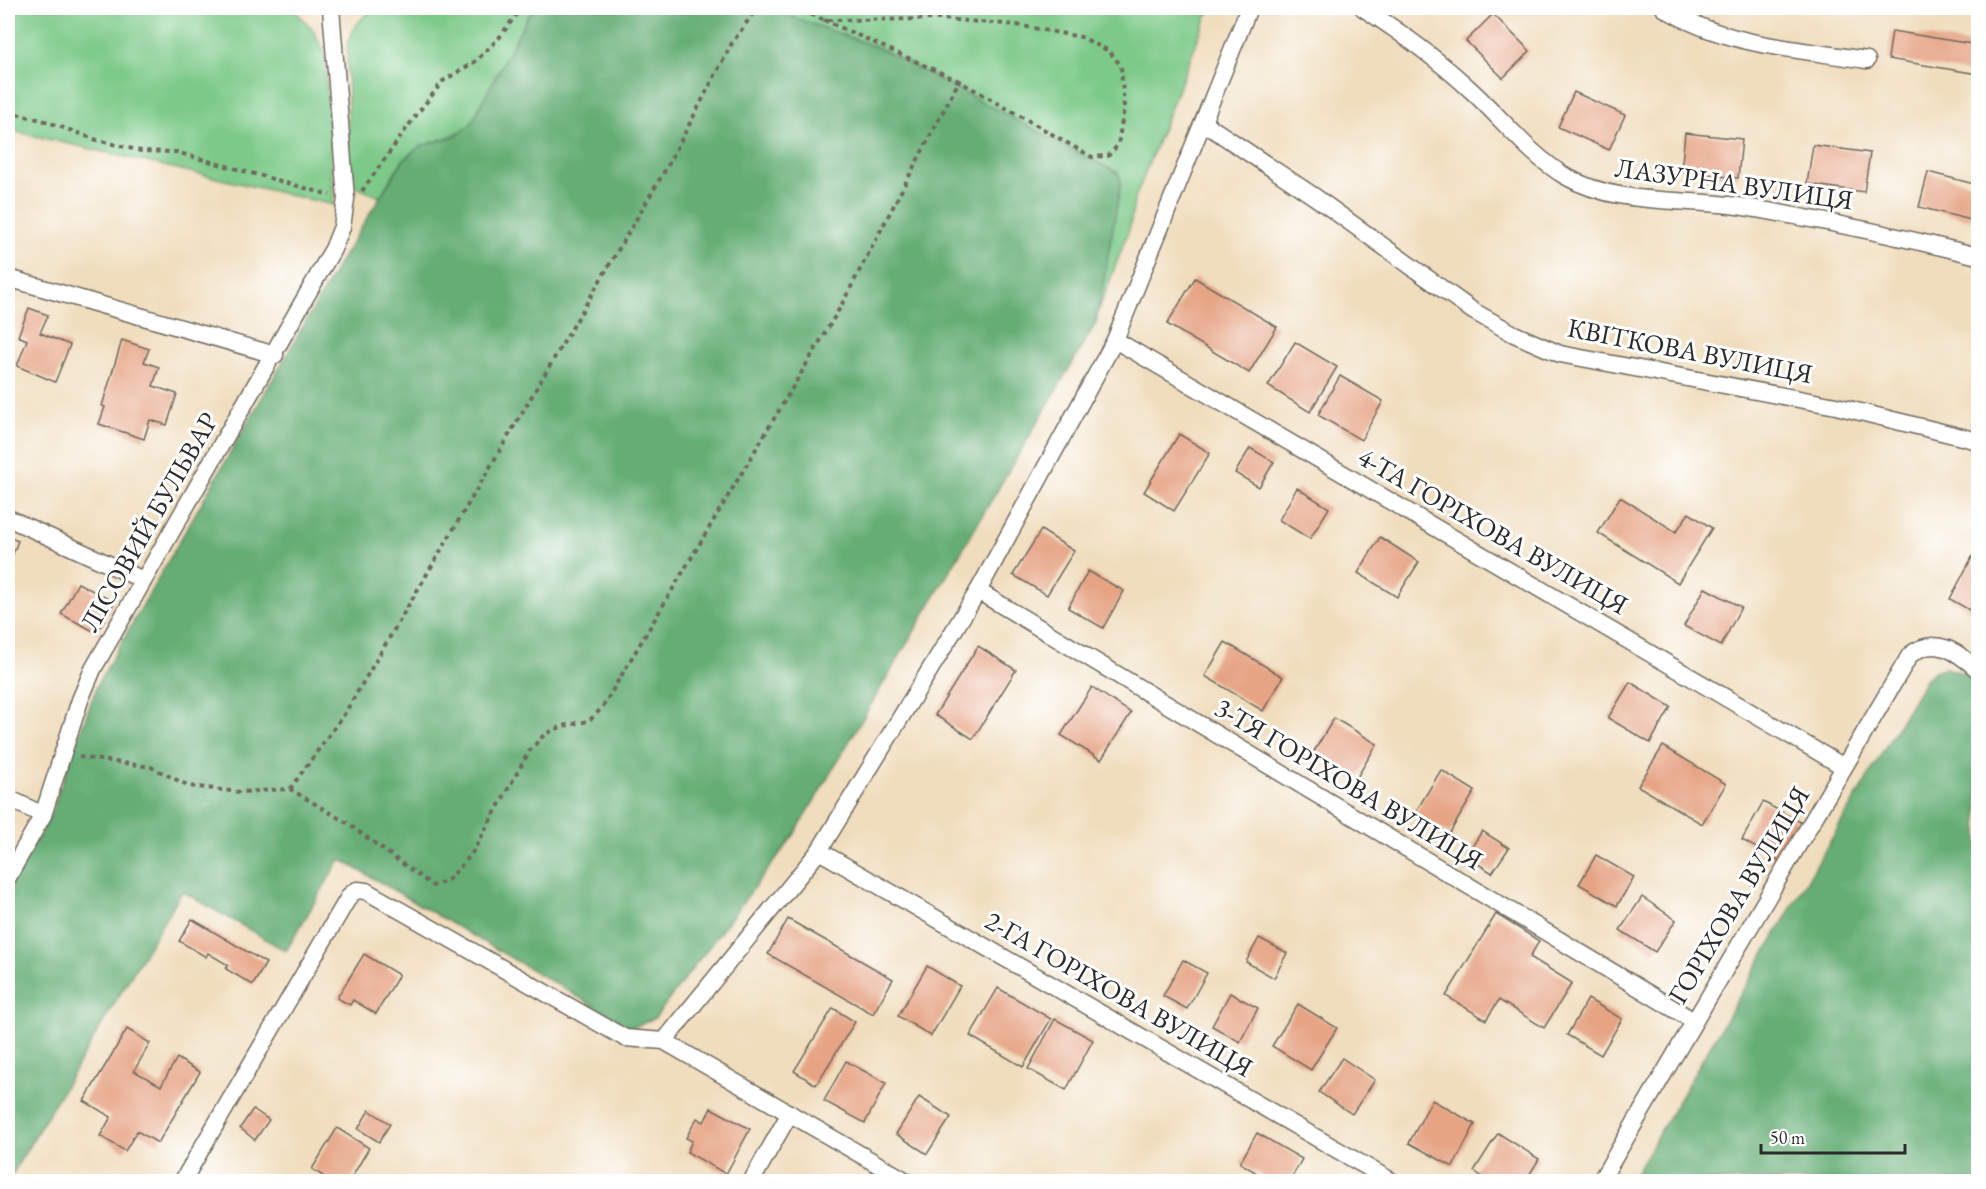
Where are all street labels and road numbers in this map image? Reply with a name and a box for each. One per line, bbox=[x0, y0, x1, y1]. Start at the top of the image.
street label: ЛАЗУРНА ВУЛИЦЯ bbox=[1613, 149, 1855, 218]
street label: КВІТКОВА ВУЛИЦЯ bbox=[1565, 310, 1816, 391]
street label: ЛІСОВИЙ БУЛЬВАР bbox=[72, 406, 226, 638]
street label: 4-ТА ГОРІХОВА ВУЛИЦЯ bbox=[1352, 439, 1635, 622]
street label: 3-ТЯ ГОРІХОВА ВУЛИЦЯ bbox=[1209, 690, 1490, 877]
street label: ГОРІХОВА ВУЛИЦЯ bbox=[1660, 780, 1817, 1010]
street label: 2-ГА ГОРІХОВА ВУЛИЦЯ bbox=[979, 903, 1259, 1085]

